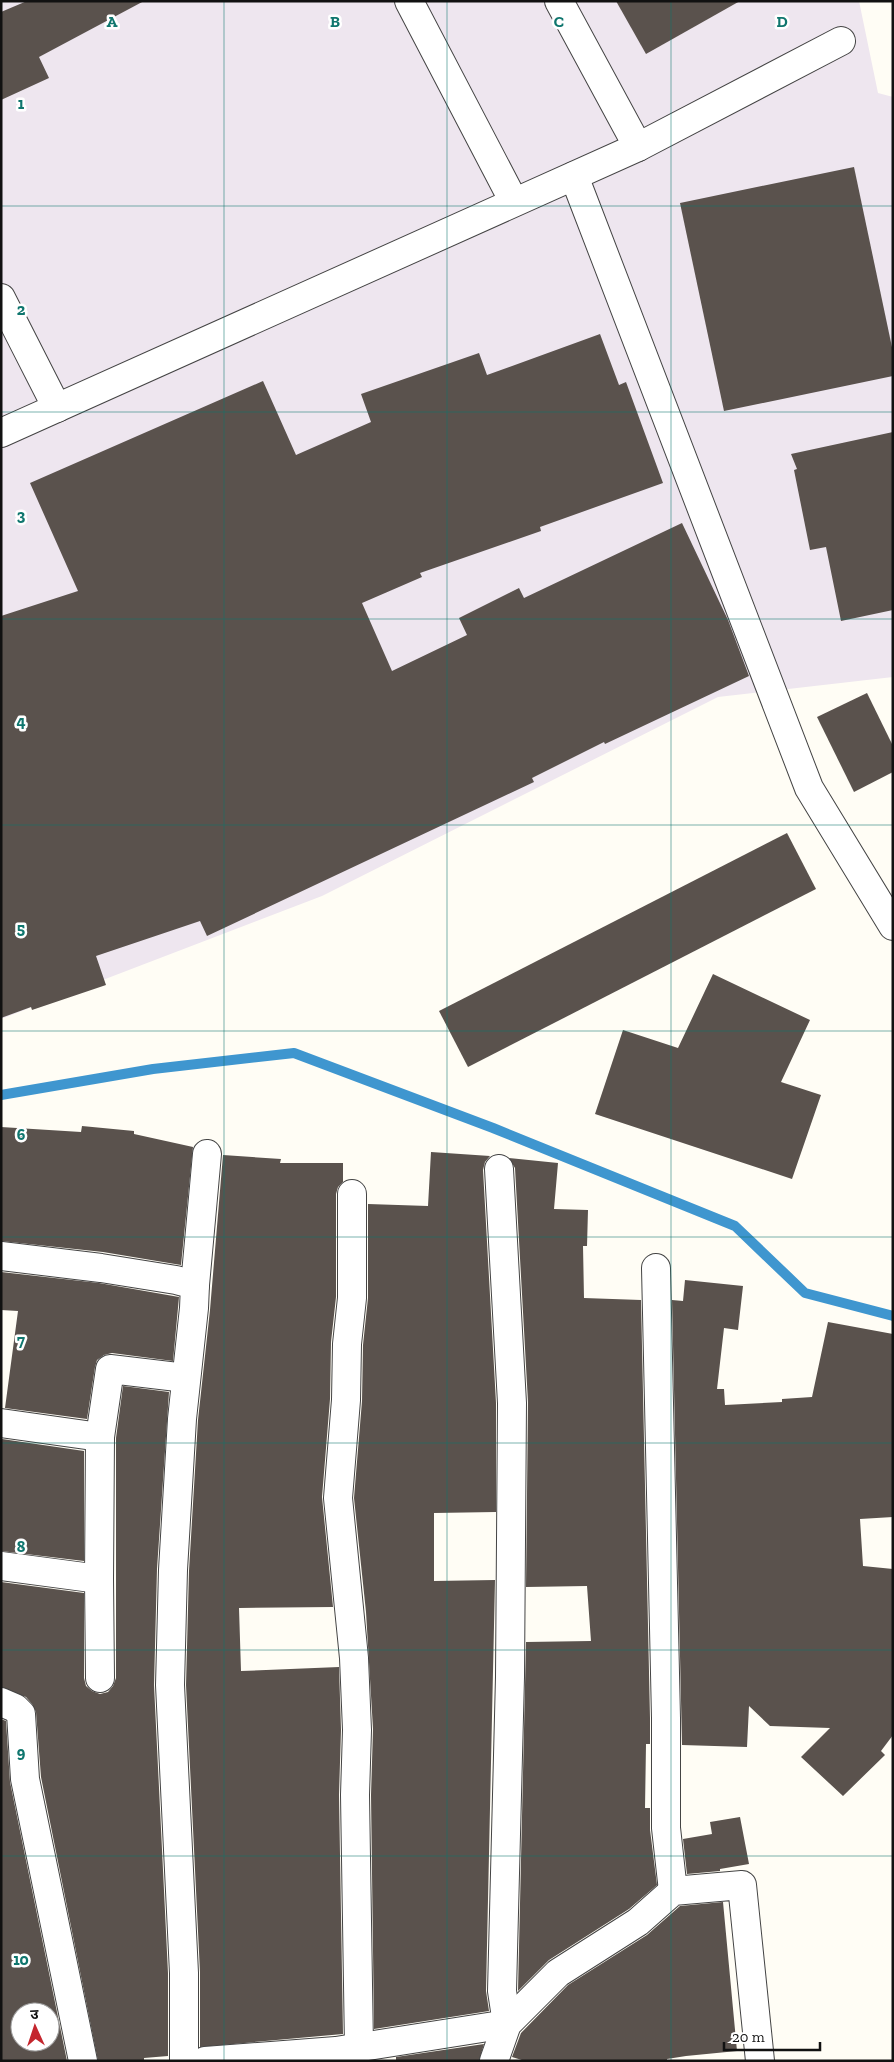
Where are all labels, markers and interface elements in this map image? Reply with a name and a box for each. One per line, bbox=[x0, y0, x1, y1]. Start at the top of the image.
text: A bbox=[107, 12, 118, 31]
text: B bbox=[330, 12, 340, 31]
text: C bbox=[554, 12, 564, 31]
text: D bbox=[776, 12, 788, 31]
text: 1 bbox=[18, 94, 25, 113]
text: 2 bbox=[17, 300, 26, 319]
text: 3 bbox=[17, 506, 26, 525]
text: 4 bbox=[16, 712, 26, 731]
text: 5 bbox=[17, 919, 25, 938]
text: 6 bbox=[17, 1125, 26, 1144]
text: 7 bbox=[17, 1331, 25, 1350]
text: 8 bbox=[17, 1537, 26, 1556]
text: 9 bbox=[17, 1743, 26, 1762]
text: 10 bbox=[13, 1950, 29, 1969]
north arrow bbox=[10, 2002, 60, 2052]
text: उ bbox=[30, 2006, 40, 2023]
scale bar bbox=[724, 2020, 820, 2052]
text: 20 m bbox=[732, 2028, 765, 2046]

